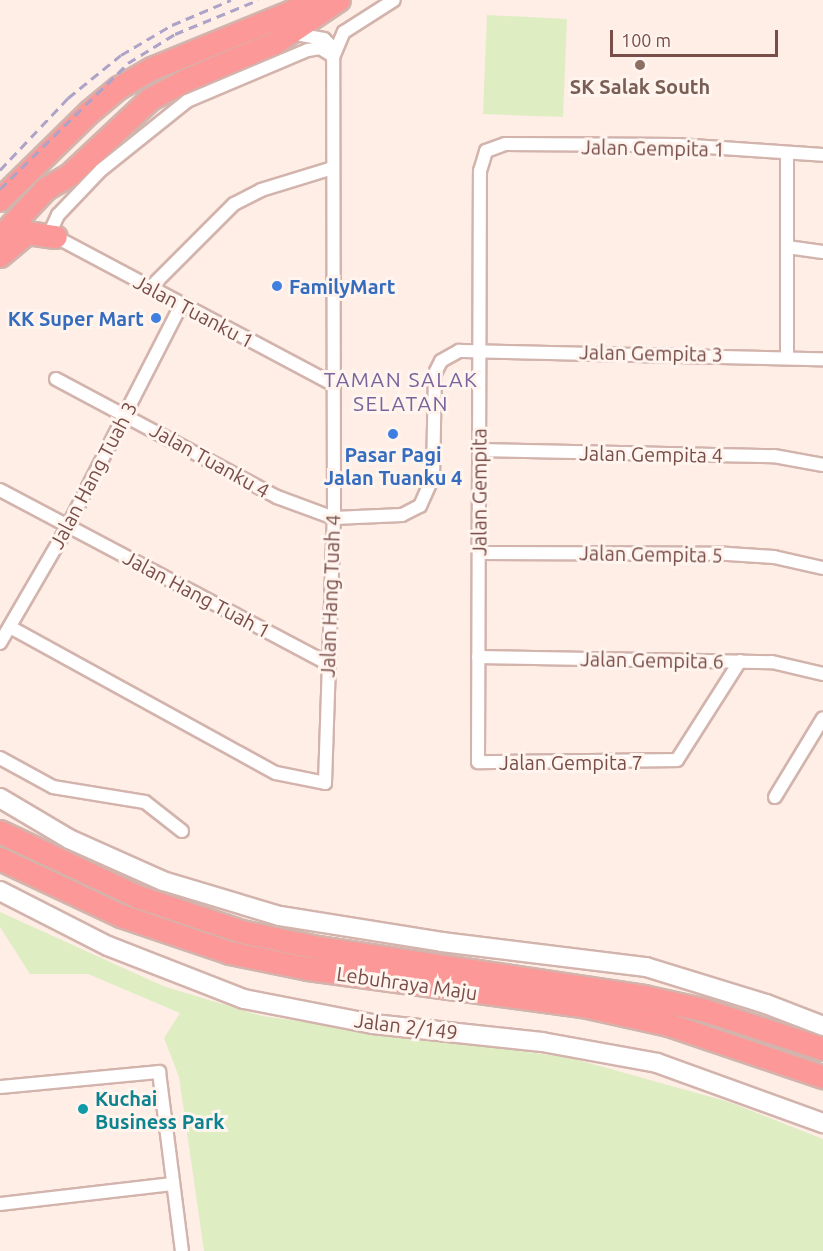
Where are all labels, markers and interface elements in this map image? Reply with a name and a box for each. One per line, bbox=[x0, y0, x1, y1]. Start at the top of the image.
scale bar bbox=[613, 18, 781, 56]
text: 100 m bbox=[621, 30, 671, 50]
marker: SK Salak South bbox=[633, 58, 647, 72]
place label: SK Salak South bbox=[570, 74, 710, 98]
street label: Jalan Gempita 1 bbox=[581, 135, 725, 161]
street label: Jalan Tuanku 1 bbox=[130, 269, 258, 353]
place label: FamilyMart bbox=[289, 274, 395, 298]
marker: FamilyMart bbox=[270, 279, 284, 293]
place label: KK Super Mart bbox=[8, 306, 144, 330]
marker: KK Super Mart bbox=[149, 311, 163, 325]
street label: Jalan Gempita 3 bbox=[579, 340, 723, 366]
district label: TAMAN SALAK SELATAN bbox=[324, 366, 478, 416]
street label: Jalan Hang Tuah 3 bbox=[44, 397, 142, 553]
street label: Jalan Tuanku 4 bbox=[146, 417, 274, 503]
marker: Pasar Pagi Jalan Tuanku 4 bbox=[386, 427, 400, 441]
street label: Jalan Gempita bbox=[467, 428, 491, 556]
street label: Jalan Gempita 4 bbox=[579, 441, 723, 467]
place label: Pasar Pagi Jalan Tuanku 4 bbox=[324, 443, 462, 490]
street label: Jalan Hang Tuah 4 bbox=[315, 514, 345, 678]
street label: Jalan Gempita 5 bbox=[579, 541, 723, 567]
street label: Jalan Hang Tuah 1 bbox=[119, 545, 275, 643]
street label: Jalan Gempita 6 bbox=[580, 647, 724, 673]
street label: Jalan Gempita 7 bbox=[499, 750, 643, 774]
street label: Lebuhraya Maju bbox=[335, 961, 479, 1005]
street label: Jalan 2/149 bbox=[353, 1008, 459, 1044]
place label: Kuchai Business Park bbox=[95, 1086, 224, 1133]
marker: Kuchai Business Park bbox=[76, 1102, 90, 1116]

